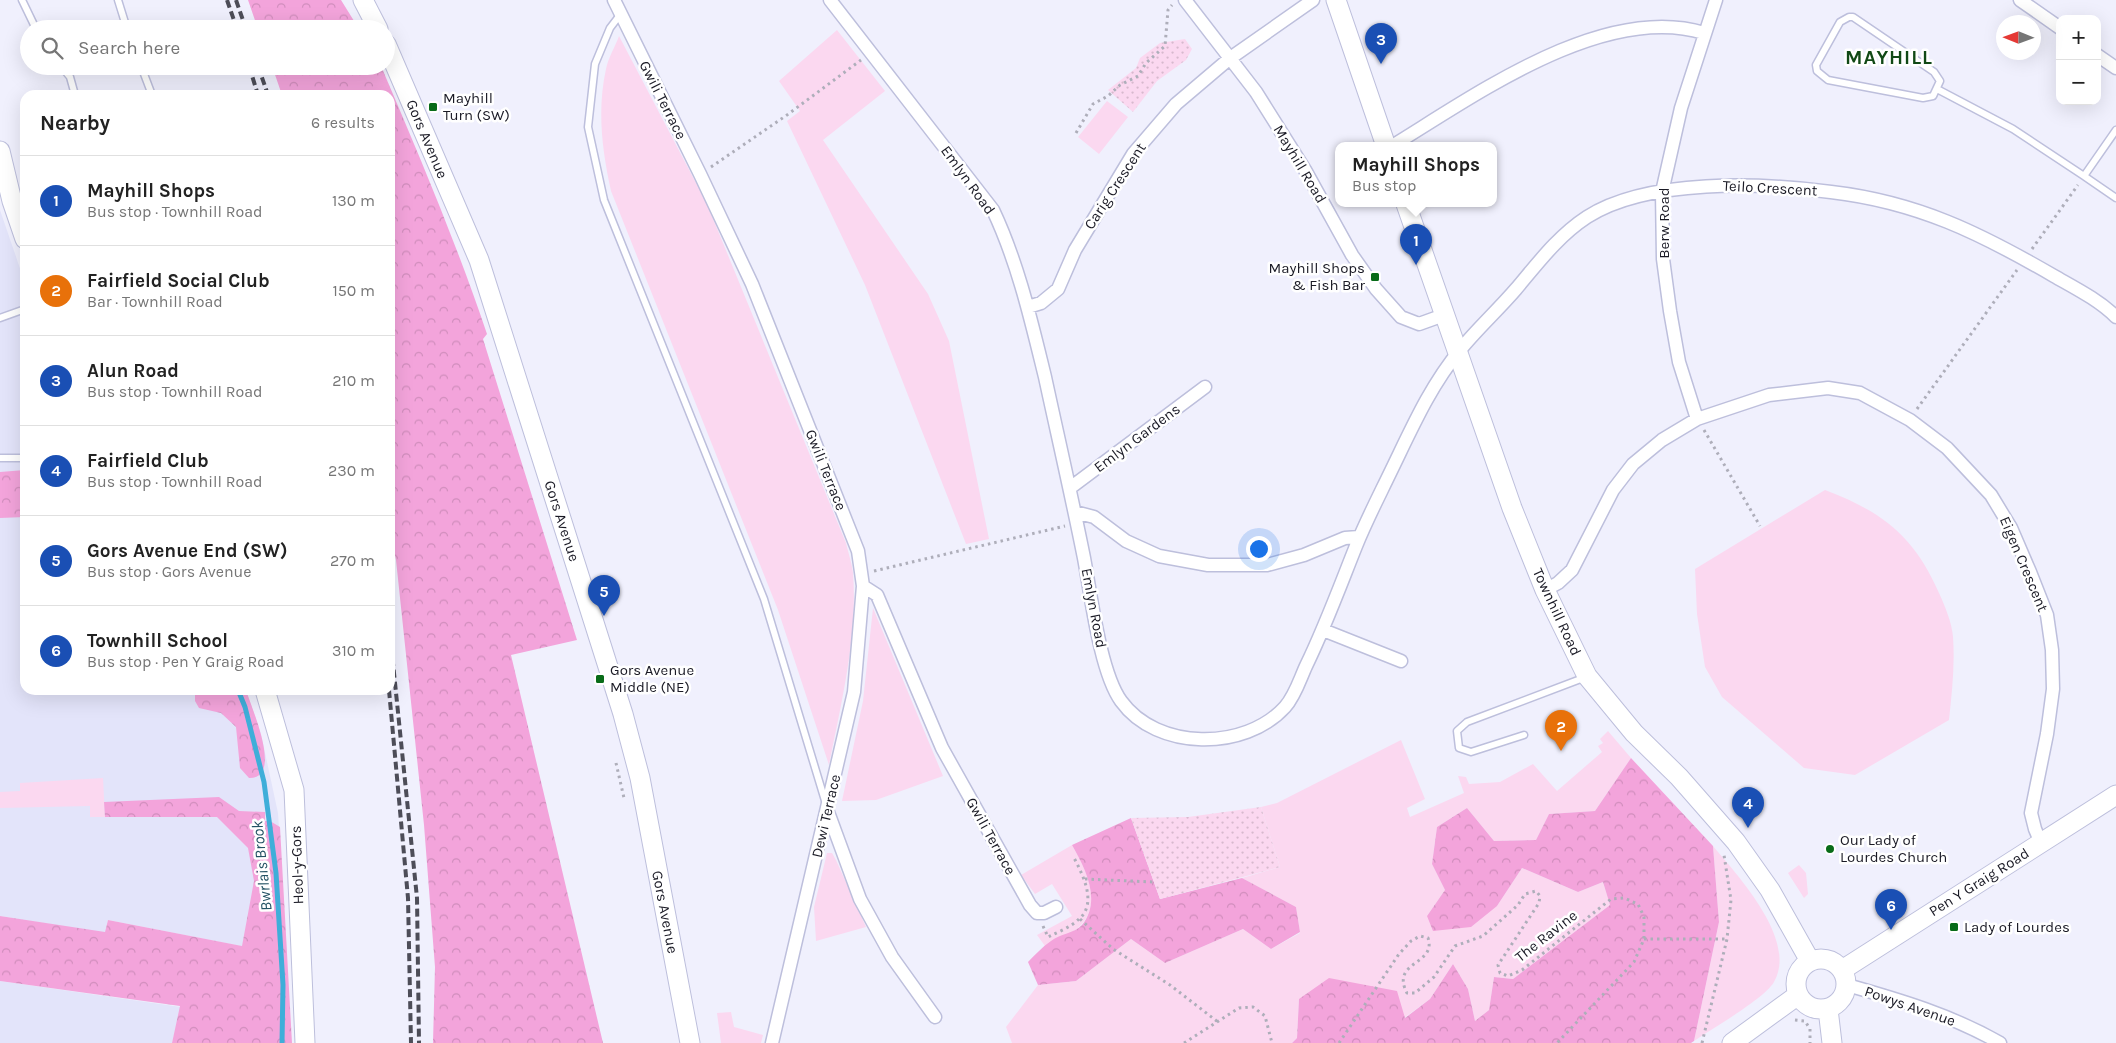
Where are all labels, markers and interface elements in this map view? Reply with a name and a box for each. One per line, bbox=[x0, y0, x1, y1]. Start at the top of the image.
north arrow bbox=[1996, 15, 2041, 60]
map controls bbox=[2056, 15, 2101, 105]
button: + bbox=[2056, 15, 2101, 60]
search box bbox=[20, 20, 395, 75]
pin: 3 bbox=[1365, 23, 1397, 64]
icon: search bbox=[38, 34, 66, 62]
text: Search here bbox=[78, 37, 180, 59]
district label: MAYHILL bbox=[1845, 46, 1933, 69]
street label: Gwili Terrace bbox=[635, 58, 691, 142]
button: − bbox=[2056, 60, 2101, 105]
place label: Mayhill Turn (SW) bbox=[443, 89, 510, 124]
street label: Gors Avenue bbox=[402, 97, 452, 181]
marker: Mayhill Turn (SW) bbox=[427, 101, 439, 113]
text: Nearby bbox=[40, 111, 110, 135]
text: 6 results bbox=[311, 113, 375, 132]
street label: Mayhill Road bbox=[1270, 122, 1330, 206]
street label: Carig Crescent bbox=[1080, 139, 1150, 233]
street label: Emlyn Road bbox=[937, 142, 999, 218]
popup bbox=[1335, 142, 1497, 207]
text: Mayhill Shops bbox=[1352, 154, 1480, 176]
text: Bus stop bbox=[1352, 176, 1416, 195]
street label: Teilo Crescent bbox=[1722, 177, 1818, 199]
text: Mayhill Shops bbox=[87, 180, 215, 202]
street label: Berw Road bbox=[1655, 187, 1673, 259]
text: 1 bbox=[53, 191, 59, 210]
text: 130 m bbox=[332, 191, 375, 210]
text: Bus stop · Townhill Road bbox=[87, 202, 263, 221]
pin: 1 bbox=[1400, 224, 1432, 265]
place label: Mayhill Shops & Fish Bar bbox=[1269, 259, 1366, 294]
text: Fairfield Social Club bbox=[87, 270, 270, 292]
marker: Mayhill Shops & Fish Bar bbox=[1369, 271, 1381, 283]
text: 2 bbox=[51, 281, 61, 300]
text: 150 m bbox=[332, 281, 375, 300]
text: Bar · Townhill Road bbox=[87, 292, 223, 311]
text: Alun Road bbox=[87, 360, 179, 382]
text: 3 bbox=[51, 371, 61, 390]
text: 210 m bbox=[332, 371, 375, 390]
text: Bus stop · Townhill Road bbox=[87, 382, 263, 401]
street label: Emlyn Gardens bbox=[1090, 400, 1184, 476]
street label: Gwili Terrace bbox=[802, 427, 850, 513]
text: Fairfield Club bbox=[87, 450, 209, 472]
text: 4 bbox=[51, 461, 61, 480]
text: 230 m bbox=[328, 461, 375, 480]
text: Bus stop · Townhill Road bbox=[87, 472, 263, 491]
street label: Gors Avenue bbox=[540, 478, 584, 564]
street label: Eigen Crescent bbox=[1996, 514, 2052, 615]
your location bbox=[1246, 536, 1272, 562]
text: Gors Avenue End (SW) bbox=[87, 540, 288, 562]
text: 5 bbox=[51, 551, 61, 570]
text: 270 m bbox=[330, 551, 375, 570]
text: Bus stop · Gors Avenue bbox=[87, 562, 252, 581]
street label: Townhill Road bbox=[1529, 565, 1585, 659]
street label: Emlyn Road bbox=[1077, 567, 1111, 649]
pin: 5 bbox=[588, 575, 620, 616]
text: Townhill School bbox=[87, 630, 228, 652]
text: 6 bbox=[51, 641, 61, 660]
text: 310 m bbox=[332, 641, 375, 660]
text: Bus stop · Pen Y Graig Road bbox=[87, 652, 284, 671]
place label: Gors Avenue Middle (NE) bbox=[610, 661, 694, 696]
marker: Gors Avenue Middle (NE) bbox=[594, 673, 606, 685]
pin: 2 bbox=[1545, 710, 1577, 751]
street label: Dewi Terrace bbox=[808, 772, 844, 860]
pin: 4 bbox=[1732, 787, 1764, 828]
street label: Gwili Terrace bbox=[962, 794, 1020, 878]
water label: Bwrlais Brook bbox=[247, 819, 276, 912]
street label: Heol-y-Gors bbox=[287, 825, 307, 905]
place label: Our Lady of Lourdes Church bbox=[1840, 831, 1947, 866]
marker: Our Lady of Lourdes Church bbox=[1824, 843, 1836, 855]
street label: Pen Y Graig Road bbox=[1926, 844, 2032, 920]
street label: Gors Avenue bbox=[648, 869, 682, 955]
pin: 6 bbox=[1875, 889, 1907, 930]
street label: The Ravine bbox=[1511, 906, 1581, 966]
place label: Lady of Lourdes bbox=[1964, 918, 2070, 936]
marker: Lady of Lourdes bbox=[1948, 921, 1960, 933]
street label: Powys Avenue bbox=[1862, 982, 1958, 1030]

